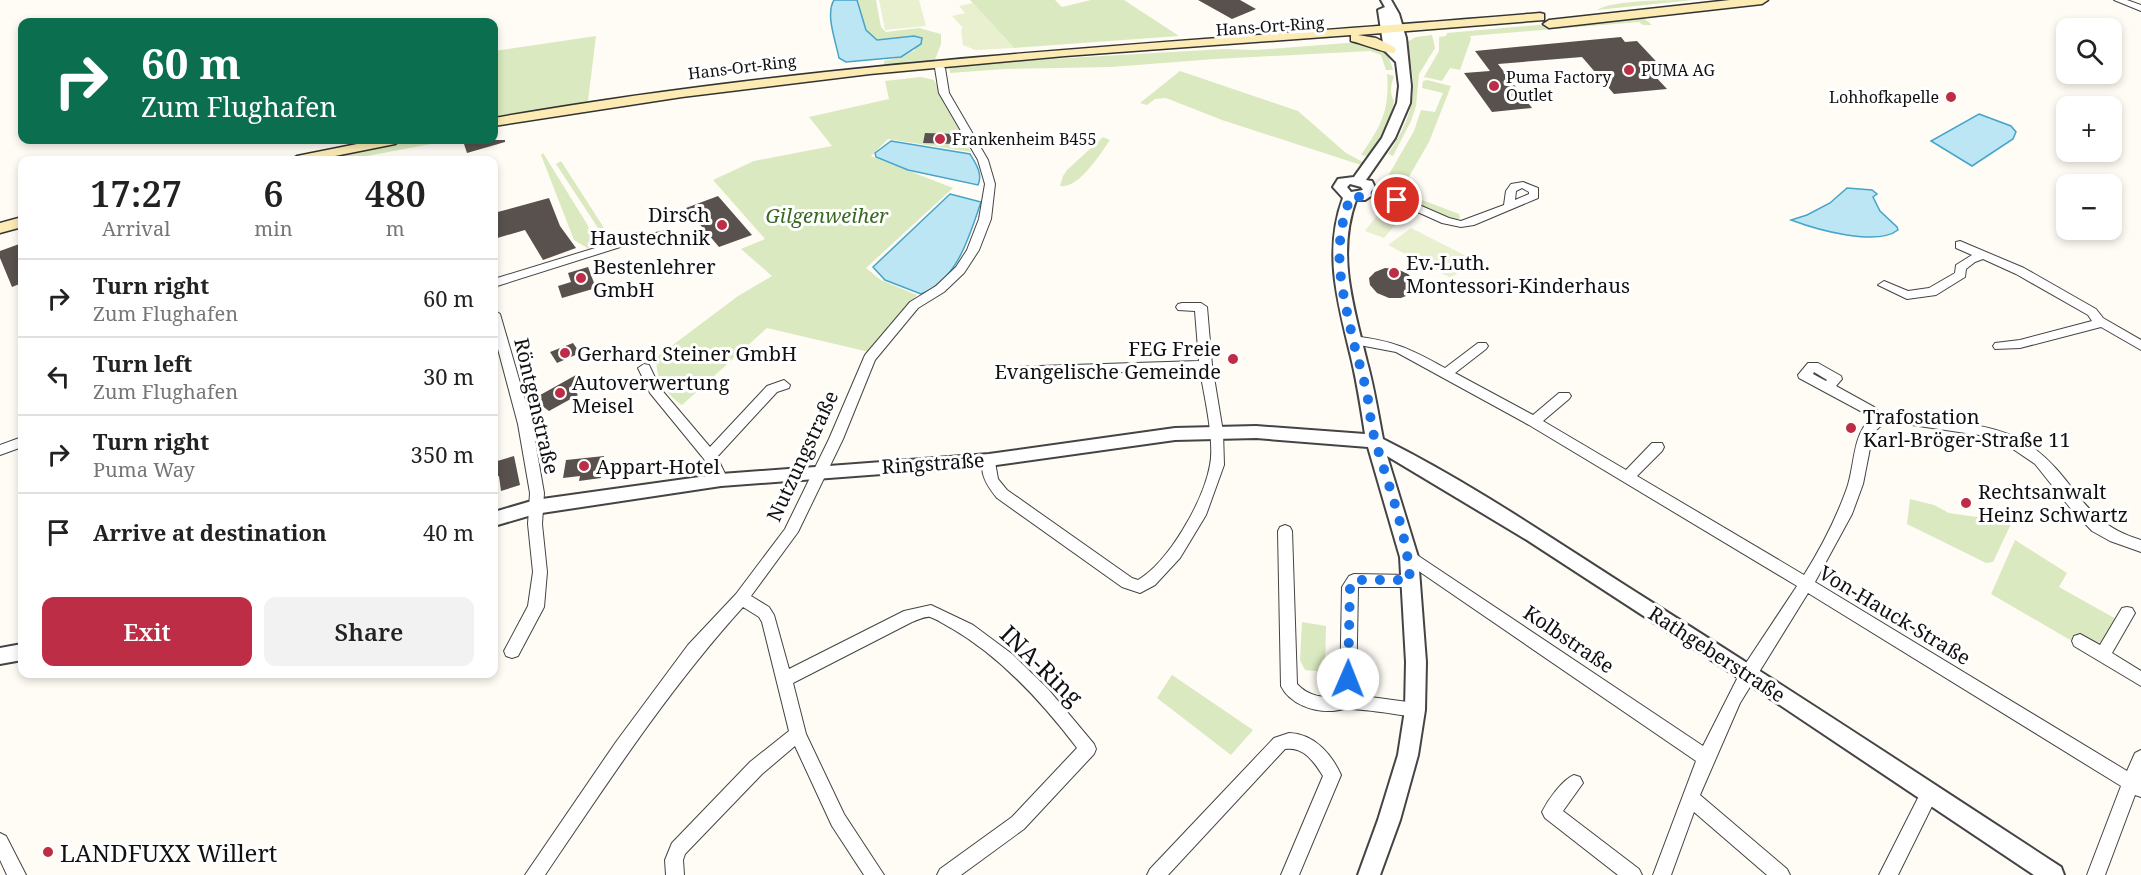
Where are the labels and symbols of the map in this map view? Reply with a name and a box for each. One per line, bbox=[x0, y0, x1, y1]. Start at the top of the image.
street label: Hans-Ort-Ring bbox=[1215, 11, 1325, 41]
street label: Hans-Ort-Ring bbox=[687, 49, 798, 85]
place label: PUMA AG bbox=[1641, 59, 1716, 81]
marker: PUMA AG bbox=[1622, 63, 1636, 77]
place label: Puma Factory Outlet bbox=[1506, 66, 1612, 106]
marker: Puma Factory Outlet bbox=[1487, 79, 1501, 93]
place label: Lohhofkapelle bbox=[1829, 86, 1939, 108]
marker: Lohhofkapelle bbox=[1944, 90, 1958, 104]
place label: Frankenheim B455 bbox=[952, 128, 1096, 150]
marker: Frankenheim B455 bbox=[933, 132, 947, 146]
pin bbox=[1371, 174, 1422, 225]
place label: Dirsch Haustechnik bbox=[590, 201, 710, 251]
park label: Gilgenweiher bbox=[766, 202, 889, 229]
marker: Dirsch Haustechnik bbox=[715, 218, 729, 232]
place label: Ev.-Luth. Montessori-Kinderhaus bbox=[1406, 249, 1630, 299]
place label: Bestenlehrer GmbH bbox=[593, 253, 716, 303]
marker: Ev.-Luth. Montessori-Kinderhaus bbox=[1387, 266, 1401, 280]
marker: Bestenlehrer GmbH bbox=[574, 271, 588, 285]
street label: Röntgenstraße bbox=[508, 335, 566, 477]
place label: FEG Freie Evangelische Gemeinde bbox=[994, 335, 1221, 385]
place label: Gerhard Steiner GmbH bbox=[577, 340, 797, 367]
marker: Gerhard Steiner GmbH bbox=[558, 346, 572, 360]
marker: FEG Freie Evangelische Gemeinde bbox=[1226, 352, 1240, 366]
place label: Autoverwertung Meisel bbox=[572, 369, 730, 419]
marker: Autoverwertung Meisel bbox=[553, 386, 567, 400]
street label: Nutzungstraße bbox=[760, 386, 844, 526]
place label: Trafostation Karl-Bröger-Straße 11 bbox=[1863, 403, 2071, 453]
marker: Trafostation Karl-Bröger-Straße 11 bbox=[1844, 421, 1858, 435]
street label: Ringstraße bbox=[881, 446, 985, 480]
place label: Appart-Hotel bbox=[596, 453, 720, 480]
marker: Appart-Hotel bbox=[577, 459, 591, 473]
place label: Rechtsanwalt Heinz Schwartz bbox=[1978, 478, 2128, 528]
marker: Rechtsanwalt Heinz Schwartz bbox=[1959, 496, 1973, 510]
street label: Von-Hauck-Straße bbox=[1814, 559, 1976, 671]
street label: Kolbstraße bbox=[1519, 599, 1619, 679]
street label: Rathgeberstraße bbox=[1643, 600, 1791, 708]
street label: INA-Ring bbox=[993, 617, 1091, 713]
position arrow bbox=[1316, 647, 1380, 711]
place label: LANDFUXX Willert bbox=[60, 836, 277, 869]
marker: LANDFUXX Willert bbox=[41, 845, 55, 859]

